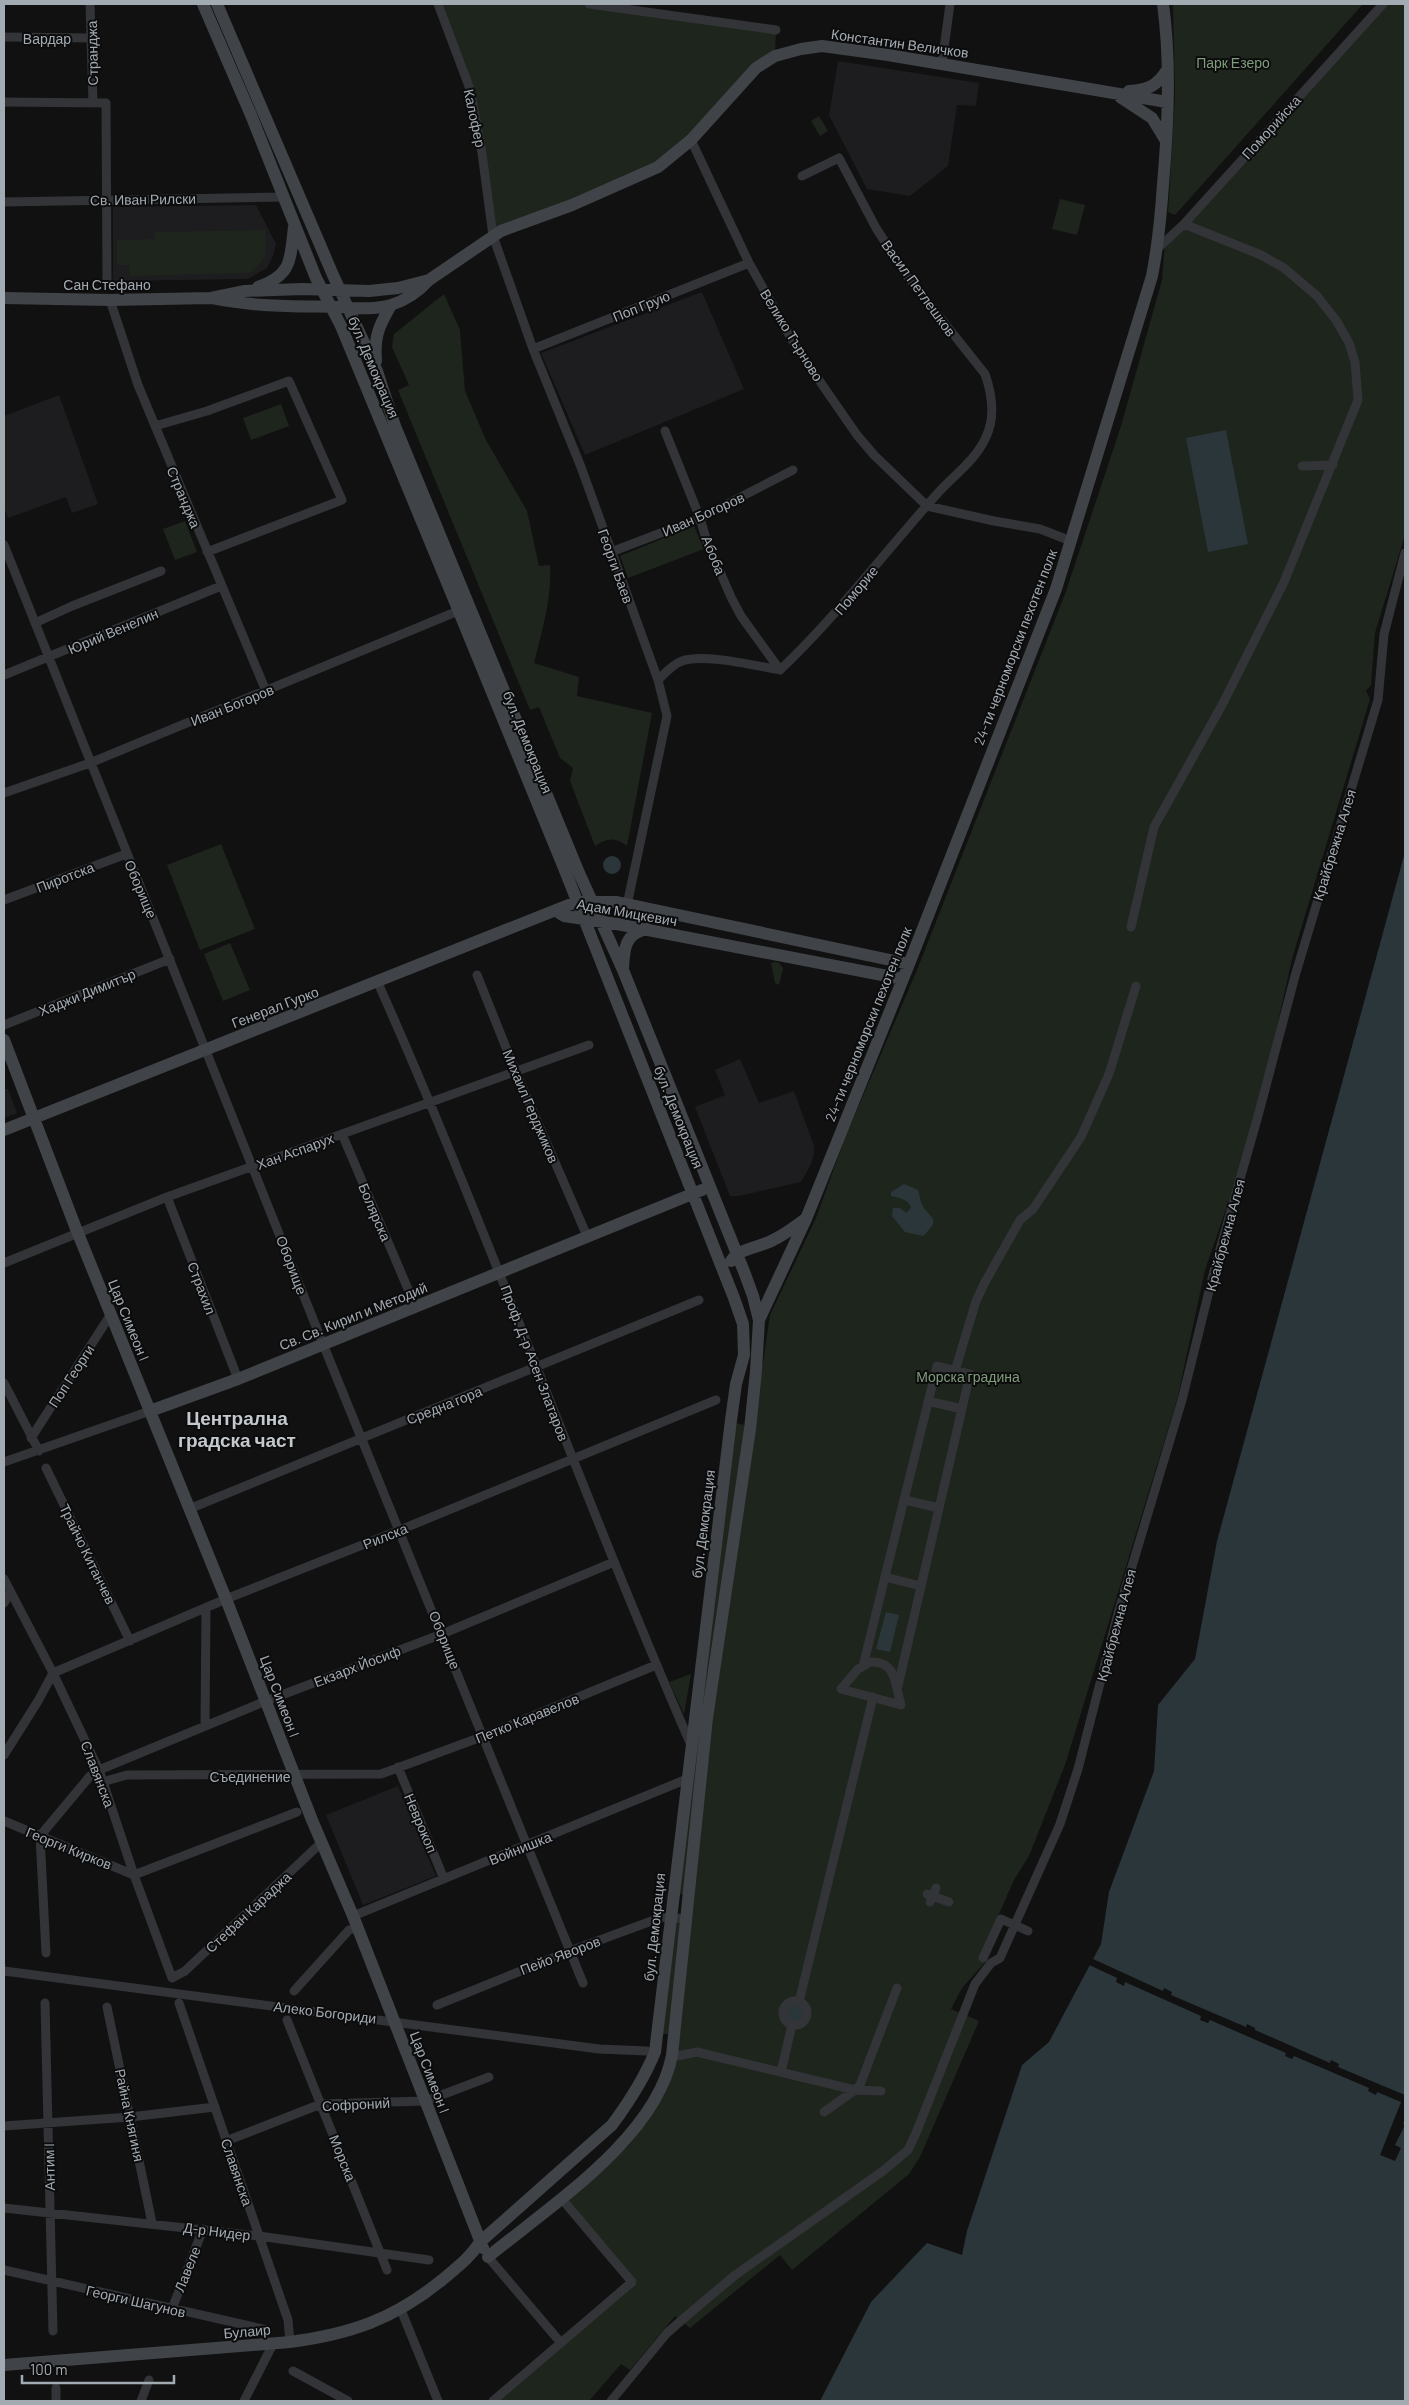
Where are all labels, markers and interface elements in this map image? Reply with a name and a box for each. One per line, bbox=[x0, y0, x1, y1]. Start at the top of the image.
street label: Странджа bbox=[83, 20, 101, 86]
street label: Константин Величков bbox=[830, 25, 970, 61]
street label: Вардар bbox=[23, 30, 71, 47]
park label: Парк Езеро bbox=[1196, 54, 1270, 71]
street label: Калофер bbox=[461, 87, 490, 149]
street label: Поморийска bbox=[1238, 91, 1304, 162]
street label: Св. Иван Рилски bbox=[90, 190, 196, 208]
street label: Васил Петлешков bbox=[878, 236, 960, 340]
street label: Сан Стефано bbox=[63, 276, 151, 293]
street label: Велико Търново bbox=[757, 286, 827, 384]
street label: Поп Грую bbox=[610, 287, 672, 325]
street label: бул. Демокрация bbox=[345, 313, 403, 421]
street label: Странджа bbox=[163, 464, 205, 530]
street label: Иван Богоров bbox=[659, 488, 747, 540]
street label: Георги Баев bbox=[595, 526, 637, 606]
street label: Абоба bbox=[699, 533, 730, 577]
street label: 24-ти черноморски пехотен полк bbox=[970, 546, 1061, 747]
street label: Поморие bbox=[831, 562, 881, 618]
street label: Юрий Венелин bbox=[65, 604, 161, 658]
street label: Иван Богоров bbox=[188, 681, 276, 729]
street label: бул. Демокрация bbox=[500, 688, 556, 796]
street label: Крайбрежна Алея bbox=[1309, 787, 1359, 903]
street label: Оборище bbox=[121, 857, 161, 921]
street label: Пиротска bbox=[34, 858, 97, 896]
street label: Адам Мицкевич bbox=[575, 895, 679, 929]
street label: 24-ти черноморски пехотен полк bbox=[821, 923, 915, 1124]
street label: Хаджи Димитър bbox=[36, 965, 138, 1019]
street label: Генерал Гурко bbox=[229, 983, 321, 1031]
street label: Михаил Герджиков bbox=[499, 1047, 563, 1165]
street label: бул. Демокрация bbox=[651, 1063, 707, 1171]
street label: Хан Аспарух bbox=[254, 1129, 336, 1173]
street label: Крайбрежна Алея bbox=[1202, 1177, 1248, 1293]
street label: Болярска bbox=[355, 1180, 395, 1244]
street label: Оборище bbox=[273, 1233, 311, 1297]
street label: Страхил bbox=[184, 1259, 220, 1317]
street label: Цар Симеон I bbox=[105, 1277, 153, 1363]
street label: Св. Св. Кирил и Методий bbox=[276, 1278, 430, 1354]
street label: Проф. Д-р Асен Златаров bbox=[497, 1283, 573, 1443]
street label: Поп Георги bbox=[44, 1342, 98, 1410]
park label: Морска градина bbox=[916, 1368, 1020, 1385]
street label: Средна гора bbox=[404, 1382, 484, 1428]
district label: Централна градска част bbox=[178, 1406, 296, 1451]
street label: бул. Демокрация bbox=[688, 1469, 718, 1579]
street label: Трайчо Китанчев bbox=[56, 1501, 120, 1607]
street label: Рилска bbox=[360, 1519, 410, 1553]
street label: Крайбрежна Алея bbox=[1093, 1567, 1139, 1683]
street label: Оборище bbox=[426, 1608, 464, 1672]
street label: Екзарх Йосиф bbox=[311, 1642, 403, 1690]
street label: Цар Симеон I bbox=[257, 1653, 303, 1739]
street label: Петко Каравелов bbox=[473, 1689, 581, 1747]
street label: Славянска bbox=[78, 1738, 119, 1810]
street label: Съединение bbox=[209, 1768, 291, 1785]
street label: Неврокоп bbox=[401, 1791, 441, 1855]
street label: Георги Кирков bbox=[24, 1823, 114, 1873]
street label: Войнишка bbox=[486, 1828, 554, 1868]
street label: Стефан Караджа bbox=[202, 1868, 294, 1956]
street label: бул. Демокрация bbox=[640, 1872, 668, 1982]
street label: Пейо Яворов bbox=[518, 1932, 602, 1978]
street label: Алеко Богориди bbox=[273, 1997, 377, 2027]
street label: Цар Симеон I bbox=[407, 2029, 453, 2115]
street label: Райна Княгиня bbox=[112, 2067, 148, 2163]
street label: Софроний bbox=[321, 2094, 391, 2114]
street label: Морска bbox=[326, 2132, 360, 2184]
street label: Славянска bbox=[218, 2136, 256, 2208]
street label: Антим I bbox=[40, 2143, 58, 2191]
street label: Д-р Нидер bbox=[183, 2218, 252, 2244]
street label: Лавеле bbox=[170, 2244, 204, 2294]
street label: Георги Шагунов bbox=[85, 2281, 187, 2321]
street label: Булаир bbox=[223, 2320, 271, 2342]
scale bar bbox=[22, 2352, 175, 2384]
text: 100 m bbox=[30, 2360, 68, 2378]

